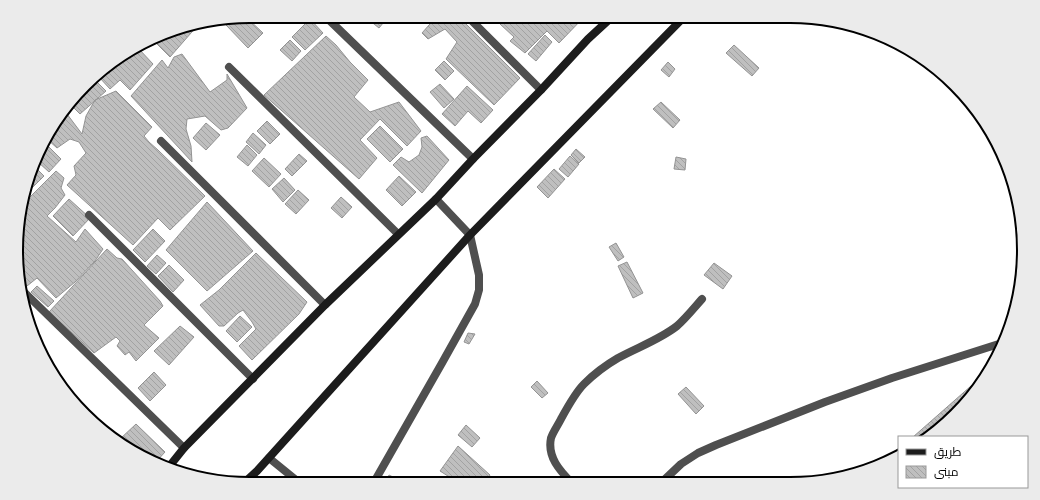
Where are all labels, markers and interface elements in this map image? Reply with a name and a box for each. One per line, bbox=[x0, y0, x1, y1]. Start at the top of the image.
legend bbox=[898, 436, 1028, 488]
text: طريق bbox=[934, 444, 962, 459]
text: مبنى bbox=[934, 464, 959, 479]

